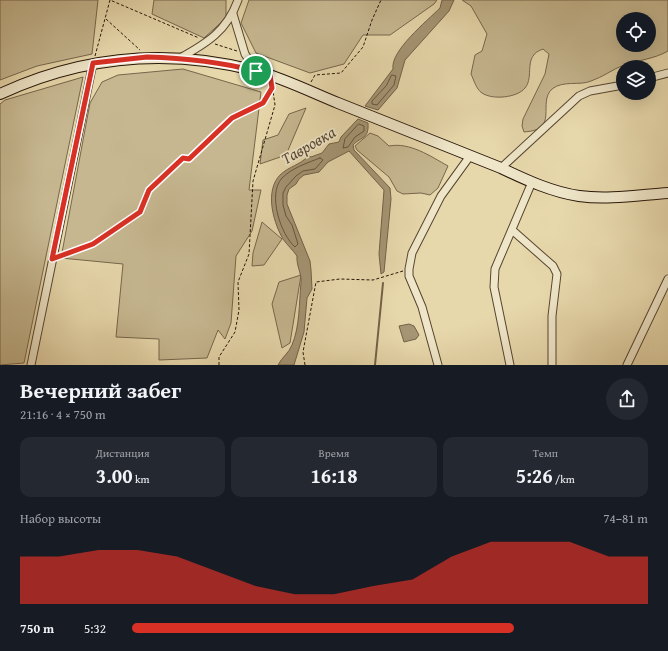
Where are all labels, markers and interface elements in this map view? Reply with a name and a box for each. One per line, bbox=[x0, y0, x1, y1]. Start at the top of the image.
map controls bbox=[616, 12, 656, 100]
button: locate bbox=[616, 12, 656, 52]
pin bbox=[239, 54, 273, 88]
icon: arrive bbox=[245, 60, 267, 82]
button: layers bbox=[616, 60, 656, 100]
water label: Тавровка bbox=[276, 119, 340, 170]
text: Вечерний забег bbox=[20, 374, 181, 406]
button: share bbox=[606, 378, 648, 420]
text: 21:16 · 4 × 750 m bbox=[20, 405, 106, 424]
text: Дистанция bbox=[96, 445, 150, 461]
text: Время bbox=[319, 445, 349, 461]
text: Темп bbox=[533, 445, 558, 461]
text: 3.00 bbox=[96, 461, 133, 490]
text: 16:18 bbox=[310, 461, 358, 490]
text: 5:26 bbox=[516, 461, 553, 490]
text: km bbox=[133, 471, 150, 487]
text: /km bbox=[553, 471, 575, 487]
text: Набор высоты bbox=[20, 509, 101, 528]
text: 74–81 m bbox=[603, 509, 648, 528]
text: 750 m bbox=[20, 619, 54, 638]
text: 5:32 bbox=[84, 619, 106, 638]

